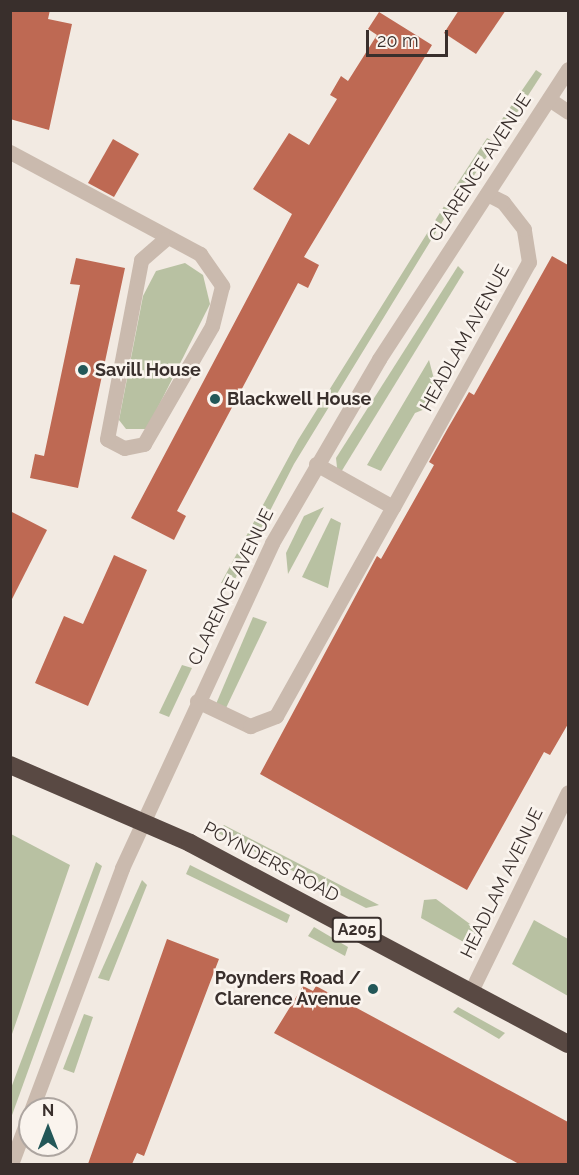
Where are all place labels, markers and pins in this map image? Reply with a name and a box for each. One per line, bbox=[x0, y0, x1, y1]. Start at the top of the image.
place label: Savill House bbox=[95, 359, 201, 381]
marker: Savill House bbox=[76, 363, 90, 377]
place label: Blackwell House bbox=[227, 388, 372, 410]
marker: Blackwell House bbox=[208, 392, 222, 406]
place label: Poynders Road / Clarence Avenue bbox=[214, 968, 361, 1010]
marker: Poynders Road / Clarence Avenue bbox=[366, 982, 380, 996]

